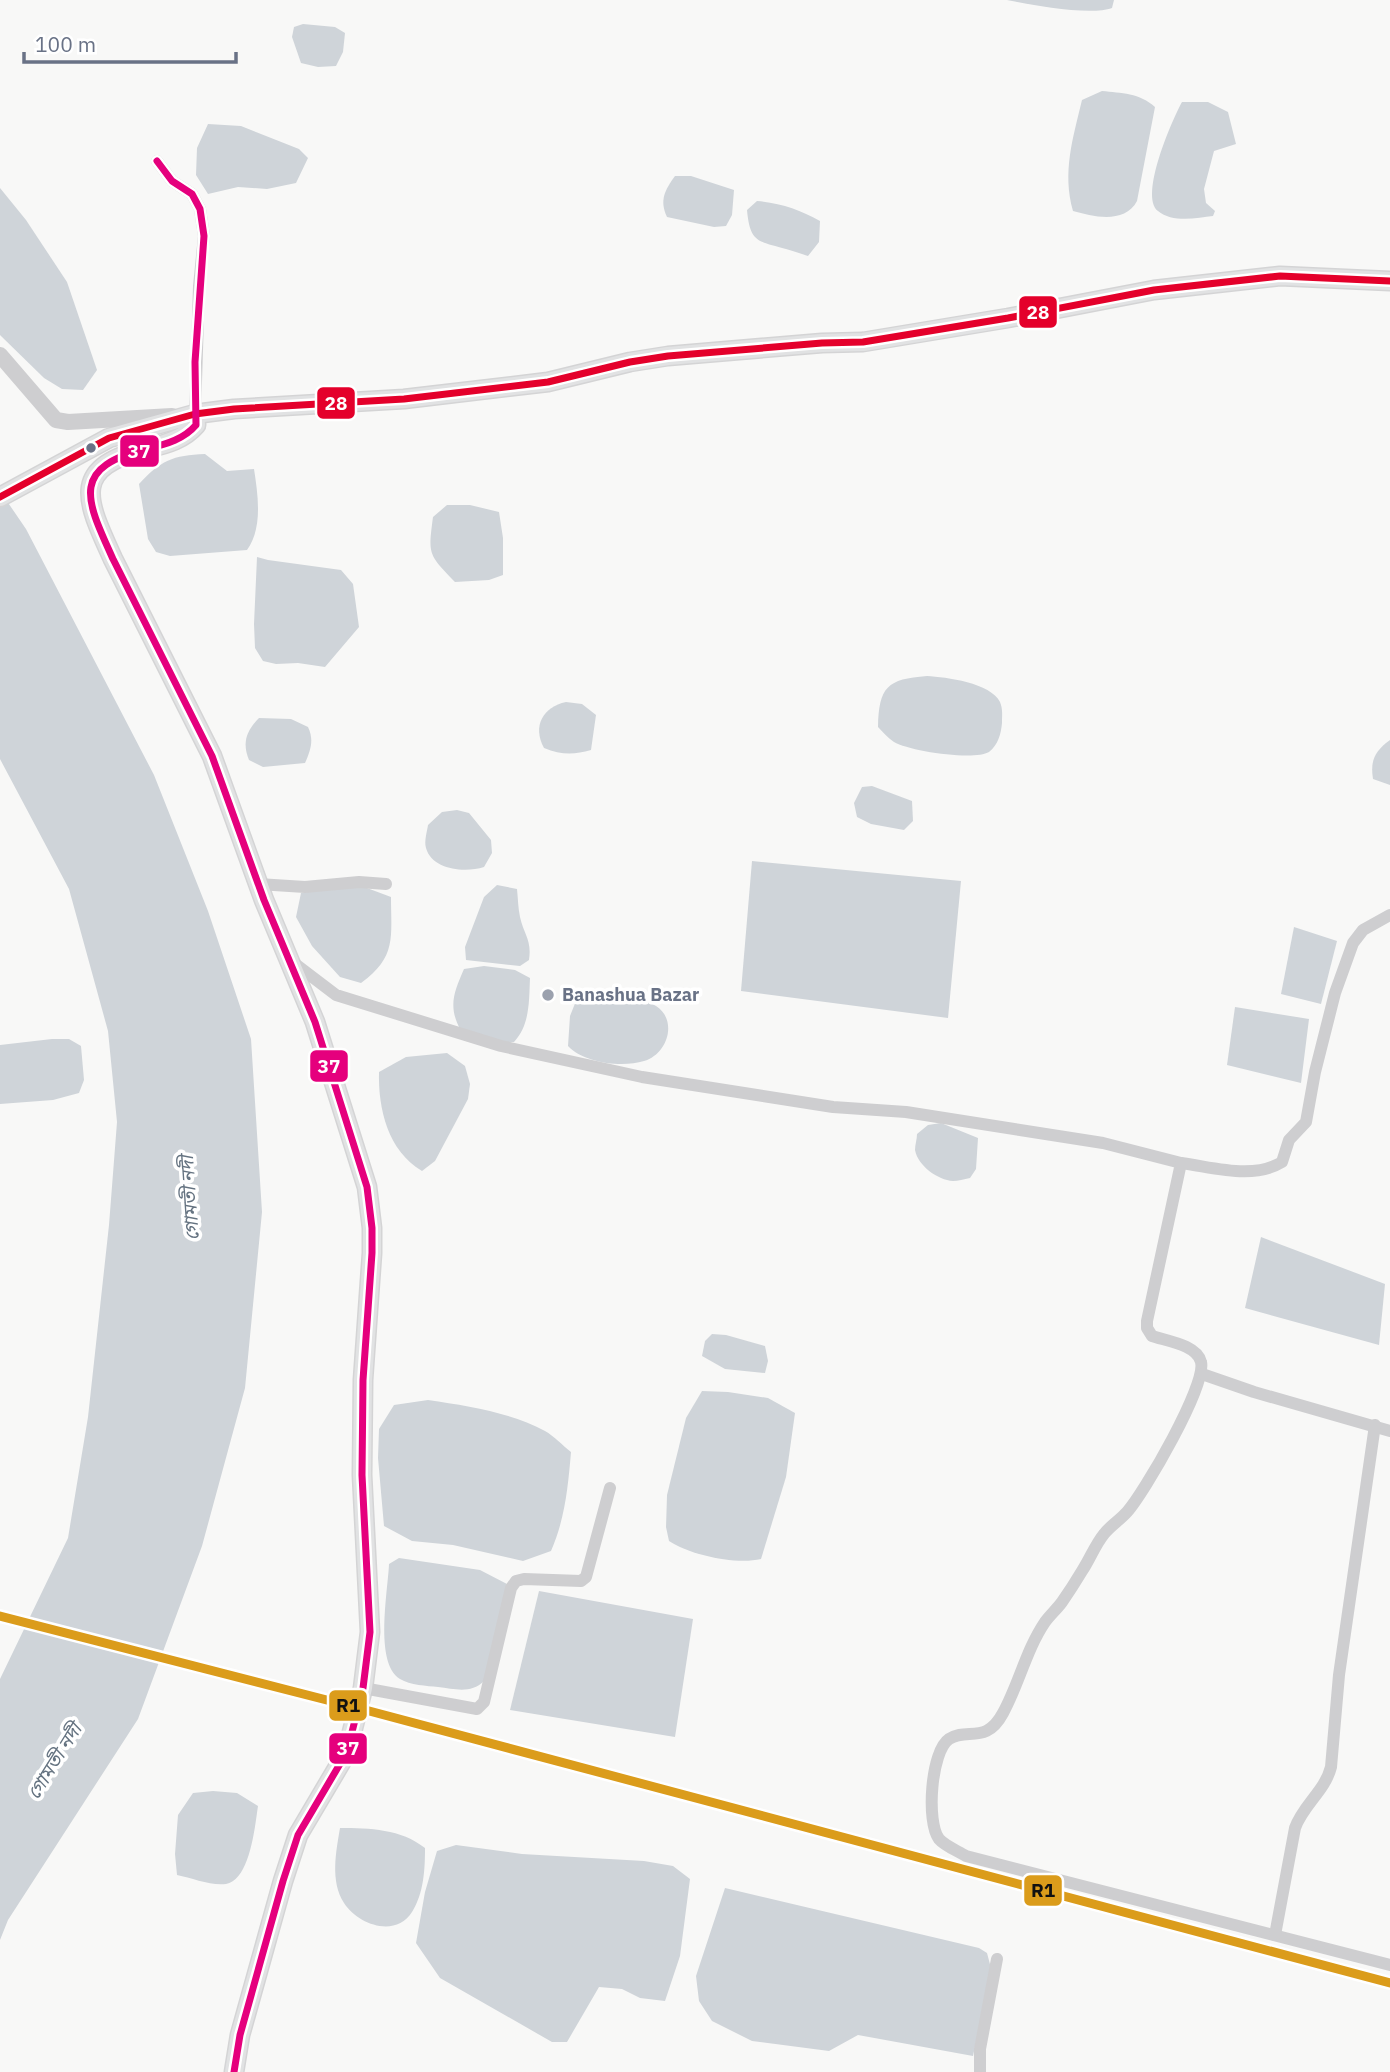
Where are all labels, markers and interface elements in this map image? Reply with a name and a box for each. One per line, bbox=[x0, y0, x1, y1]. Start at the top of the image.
scale bar bbox=[24, 21, 236, 65]
text: 100 m bbox=[35, 30, 96, 58]
line badge: 28 bbox=[1018, 295, 1058, 329]
text: 28 bbox=[1027, 300, 1049, 324]
line badge: 28 bbox=[316, 386, 356, 420]
text: 28 bbox=[325, 391, 347, 415]
line badge: 37 bbox=[119, 434, 160, 468]
text: 37 bbox=[128, 439, 150, 463]
unlabelled marker bbox=[84, 441, 98, 455]
place label: Banashua Bazar bbox=[562, 983, 699, 1006]
marker: Banashua Bazar bbox=[540, 987, 556, 1003]
line badge: 37 bbox=[309, 1049, 349, 1083]
text: 37 bbox=[318, 1054, 340, 1078]
water label: গোমতী নদী bbox=[174, 1151, 204, 1241]
line badge: R1 bbox=[328, 1689, 368, 1722]
text: R1 bbox=[336, 1693, 361, 1717]
water label: গোমতী নদী bbox=[21, 1715, 89, 1803]
line badge: 37 bbox=[328, 1732, 368, 1765]
text: 37 bbox=[337, 1736, 359, 1760]
line badge: R1 bbox=[1023, 1874, 1063, 1907]
text: R1 bbox=[1031, 1878, 1056, 1902]

